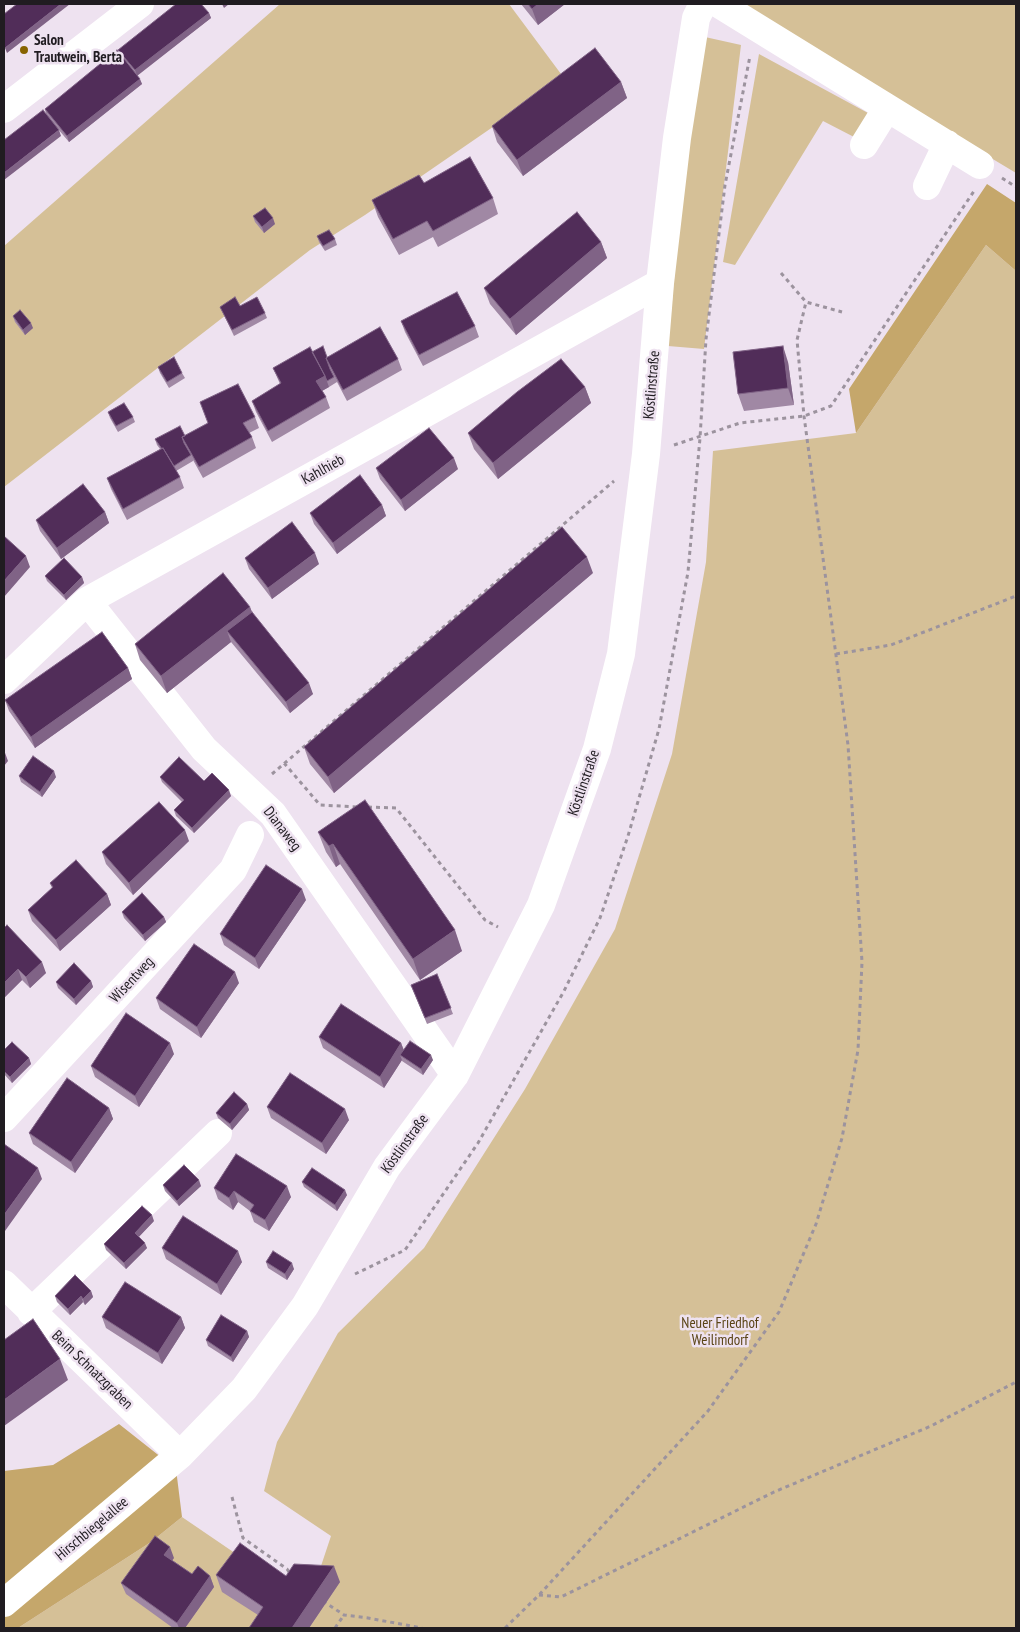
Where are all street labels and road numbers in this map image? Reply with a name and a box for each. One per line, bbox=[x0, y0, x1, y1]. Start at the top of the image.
street label: Köstlinstraße bbox=[640, 350, 664, 420]
street label: Kahlhieb bbox=[299, 451, 347, 489]
street label: Köstlinstraße bbox=[564, 748, 604, 818]
street label: Dianaweg bbox=[259, 803, 305, 855]
street label: Wisentweg bbox=[106, 953, 158, 1007]
street label: Köstlinstraße bbox=[378, 1111, 432, 1177]
street label: Beim Schnatzgraben bbox=[48, 1327, 136, 1413]
street label: Hirschbiegelallee bbox=[52, 1493, 132, 1565]

